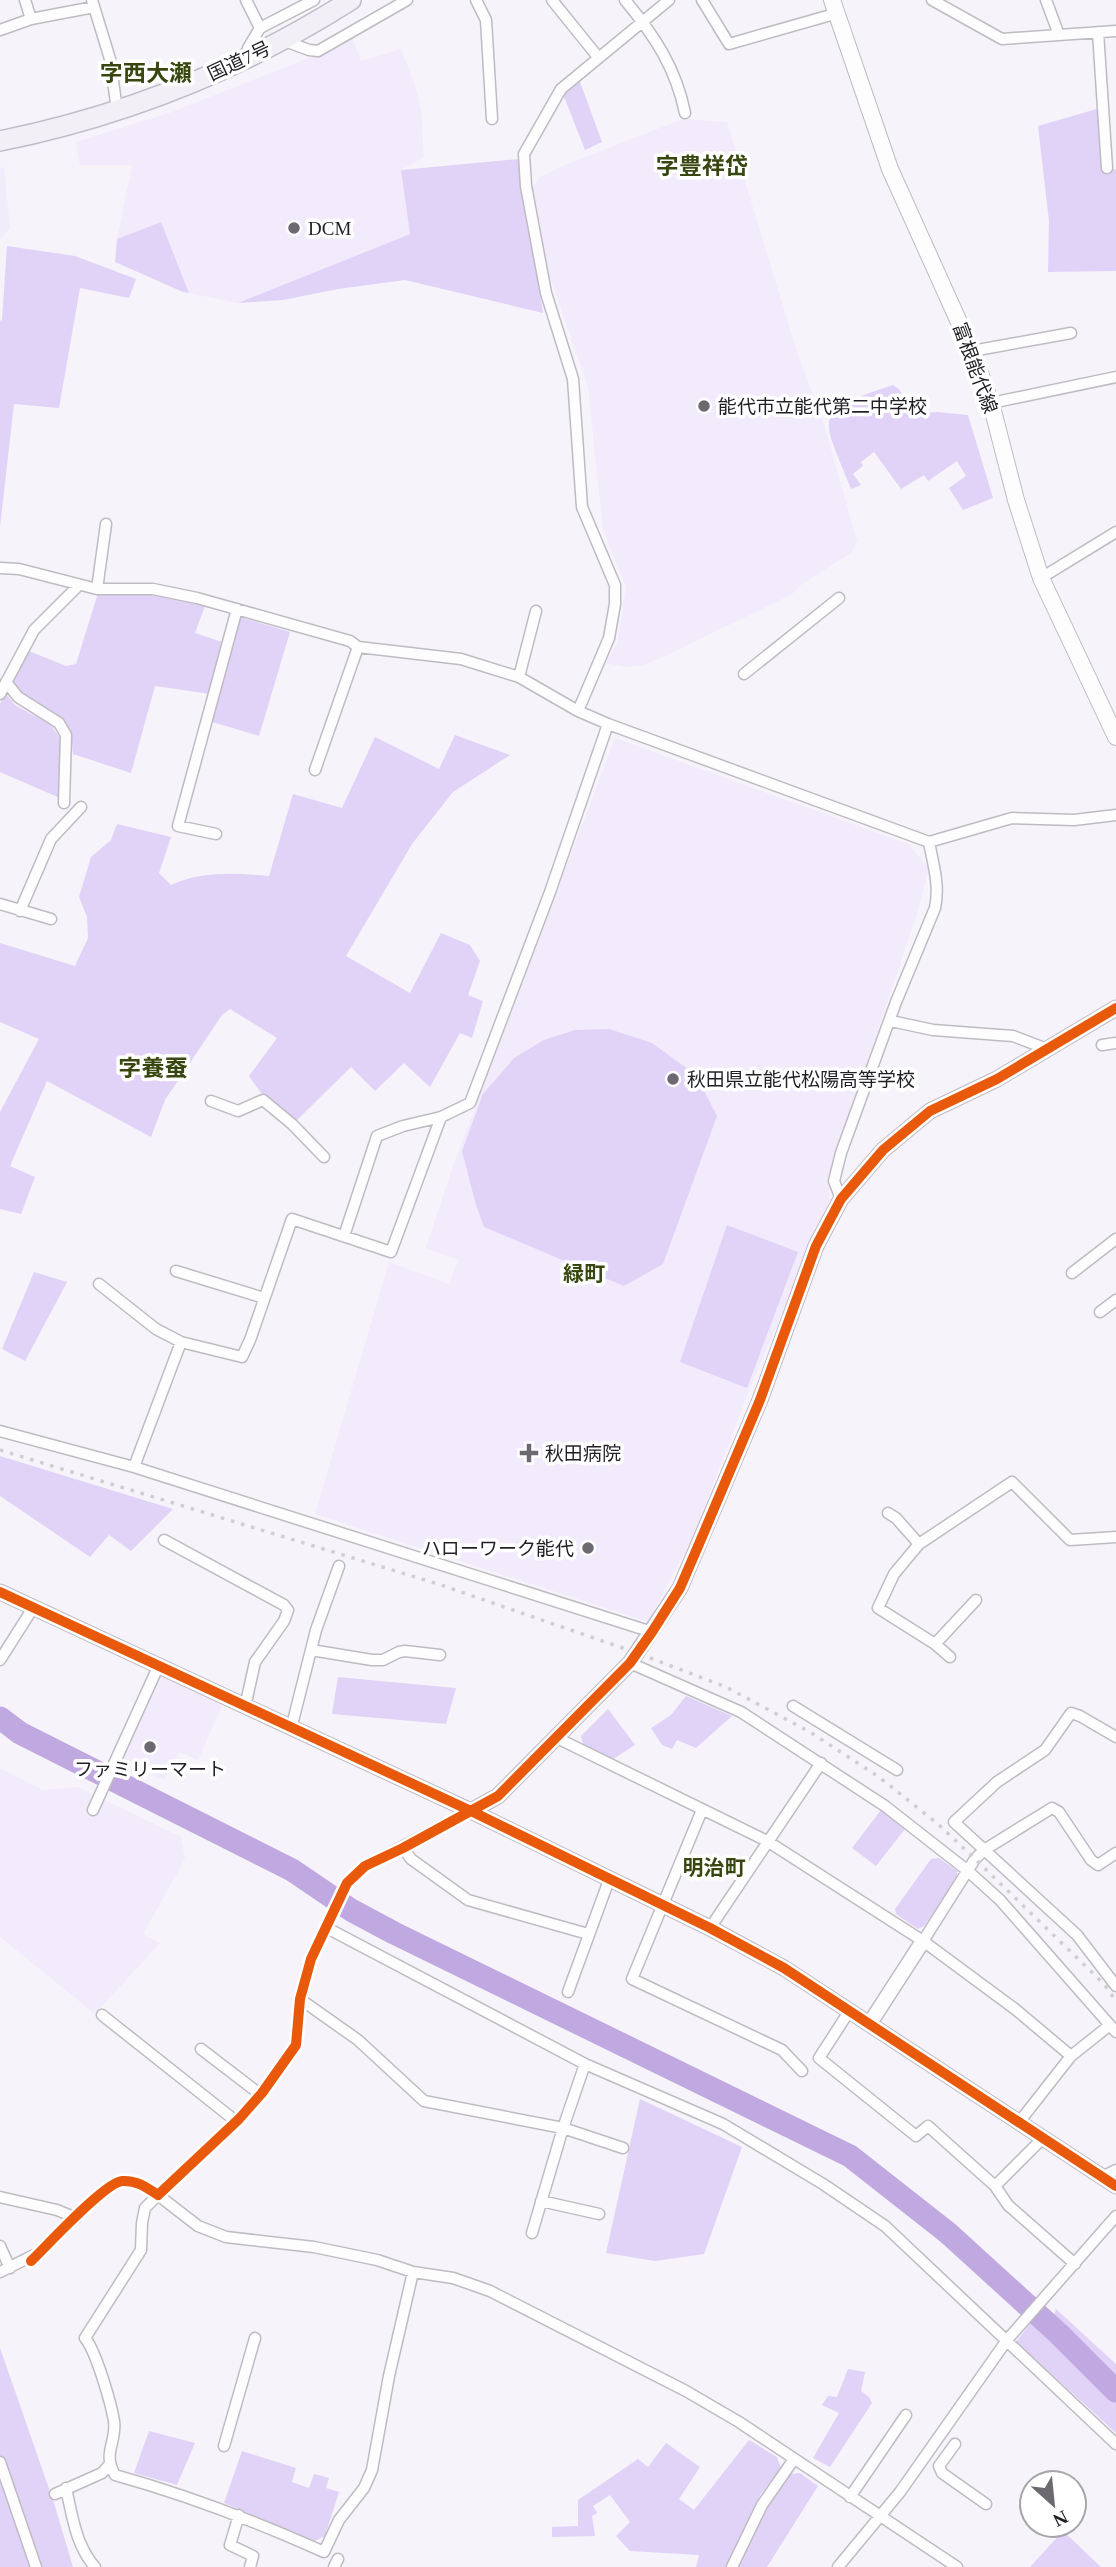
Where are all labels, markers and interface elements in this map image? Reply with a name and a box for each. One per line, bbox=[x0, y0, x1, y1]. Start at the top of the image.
street label: 国道7号 bbox=[204, 37, 274, 85]
district label: 字西大瀬 bbox=[100, 61, 192, 86]
district label: 字豊祥岱 bbox=[656, 154, 748, 179]
place label: DCM bbox=[308, 218, 351, 239]
marker: DCM bbox=[286, 220, 302, 236]
street label: 富根能代線 bbox=[949, 320, 1001, 416]
place label: 能代市立能代第二中学校 bbox=[718, 396, 927, 417]
marker: 能代市立能代第二中学校 bbox=[696, 398, 712, 414]
district label: 字養蚕 bbox=[119, 1056, 188, 1081]
place label: 秋田県立能代松陽高等学校 bbox=[687, 1069, 915, 1090]
marker: 秋田県立能代松陽高等学校 bbox=[665, 1071, 681, 1087]
district label: 緑町 bbox=[563, 1262, 605, 1286]
marker: 秋田病院 bbox=[519, 1443, 539, 1463]
place label: 秋田病院 bbox=[545, 1443, 621, 1464]
place label: ハローワーク能代 bbox=[422, 1538, 574, 1559]
marker: ハローワーク能代 bbox=[580, 1540, 596, 1556]
marker: ファミリーマート bbox=[142, 1739, 158, 1755]
place label: ファミリーマート bbox=[74, 1759, 226, 1780]
district label: 明治町 bbox=[683, 1856, 746, 1880]
north arrow bbox=[1018, 2469, 1088, 2539]
text: N bbox=[1049, 2506, 1071, 2531]

